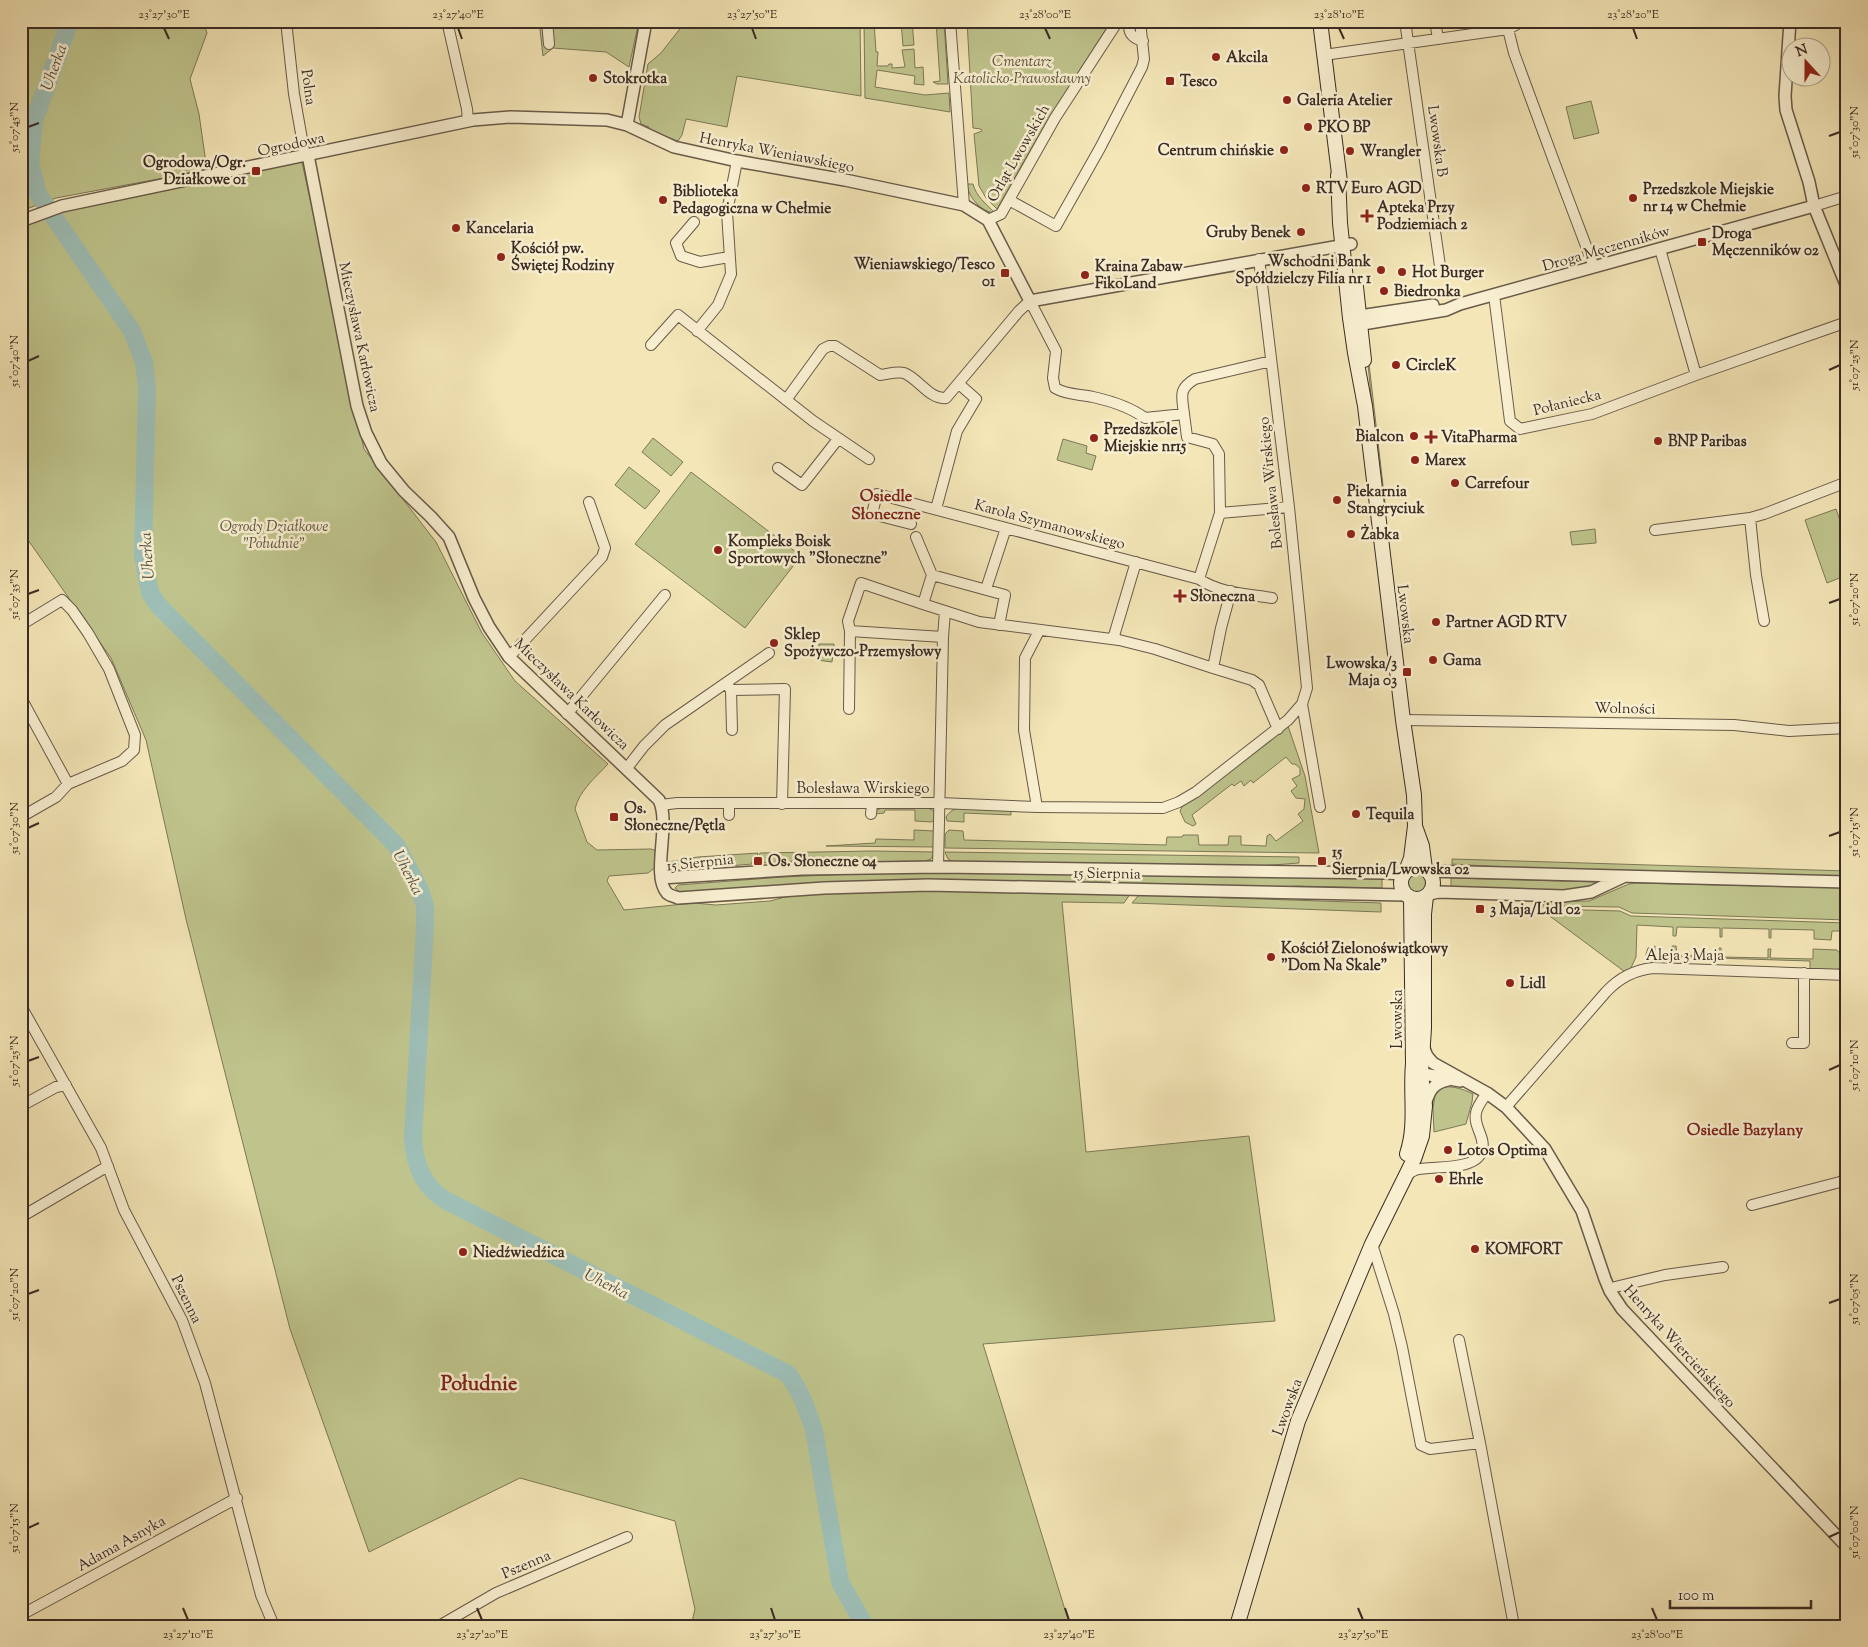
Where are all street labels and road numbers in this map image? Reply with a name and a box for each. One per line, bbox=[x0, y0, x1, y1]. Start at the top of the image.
street label: Polna bbox=[295, 68, 320, 107]
street label: Orląt Lwowskich bbox=[983, 101, 1056, 207]
street label: Lwowska B bbox=[1421, 104, 1452, 179]
street label: Ogrodowa bbox=[256, 128, 327, 163]
street label: Henryka Wieniawskiego bbox=[697, 128, 856, 179]
street label: Droga Męczenników bbox=[1540, 221, 1673, 278]
street label: Mieczysława Karłowicza bbox=[332, 260, 385, 414]
street label: Połaniecka bbox=[1531, 385, 1603, 422]
street label: Bolesława Wirskiego bbox=[1254, 416, 1289, 550]
street label: Karola Szymanowskiego bbox=[972, 495, 1127, 556]
street label: Lwowska bbox=[1390, 583, 1419, 645]
street label: Mieczysława Karłowicza bbox=[509, 634, 633, 756]
street label: Wolności bbox=[1594, 698, 1656, 721]
street label: Bolesława Wirskiego bbox=[796, 779, 930, 800]
street label: 15 Sierpnia bbox=[665, 850, 735, 877]
street label: 15 Sierpnia bbox=[1073, 863, 1141, 886]
street label: Aleja 3 Maja bbox=[1646, 946, 1724, 967]
street label: Lwowska bbox=[1388, 989, 1409, 1049]
street label: Pszenna bbox=[165, 1272, 206, 1327]
street label: Henryka Wiercieńskiego bbox=[1618, 1281, 1740, 1413]
street label: Lwowska bbox=[1268, 1376, 1308, 1439]
street label: Adama Asnyka bbox=[74, 1511, 170, 1577]
street label: Pszenna bbox=[499, 1546, 554, 1585]

